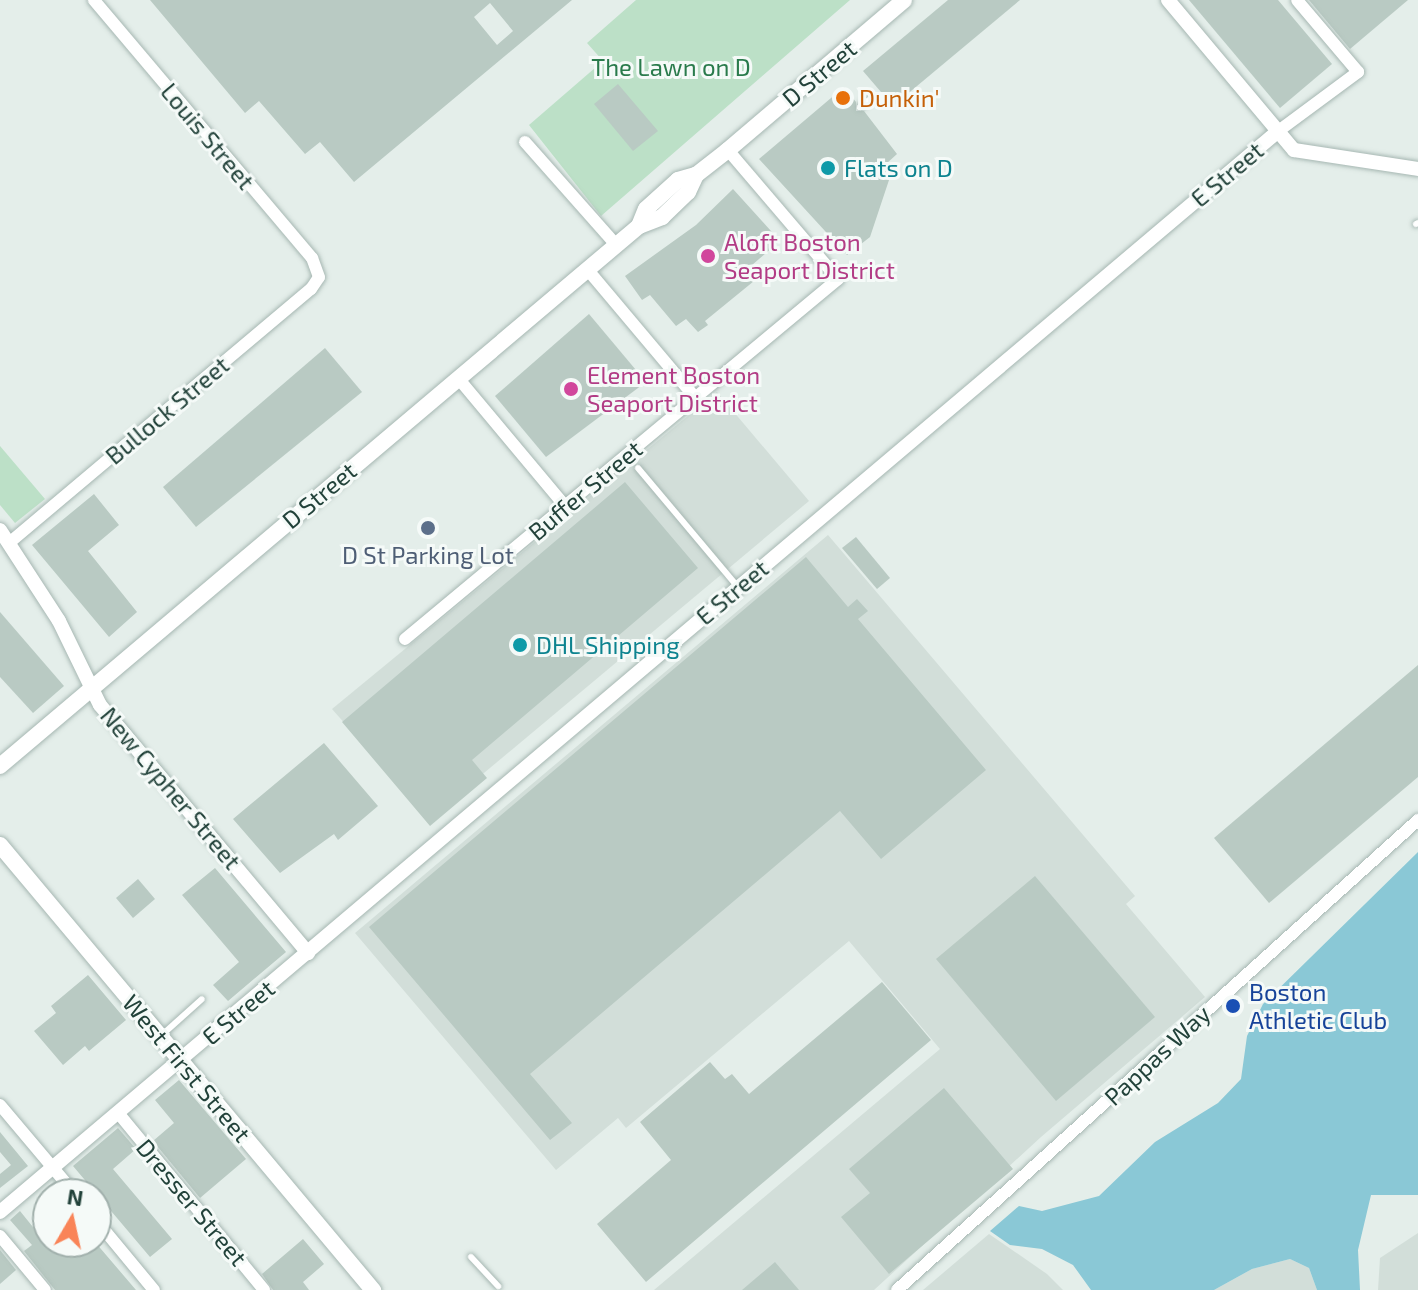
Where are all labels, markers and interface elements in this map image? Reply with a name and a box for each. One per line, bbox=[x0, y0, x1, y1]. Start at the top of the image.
street label: D Street bbox=[776, 34, 862, 112]
park label: The Lawn on D bbox=[591, 53, 751, 81]
street label: Louis Street bbox=[155, 77, 261, 195]
place label: Dunkin' bbox=[859, 84, 939, 112]
marker: Dunkin' bbox=[834, 89, 852, 107]
street label: E Street bbox=[1185, 135, 1269, 213]
place label: Flats on D bbox=[844, 154, 953, 182]
marker: Flats on D bbox=[819, 159, 837, 177]
place label: Aloft Boston Seaport District bbox=[724, 228, 895, 284]
marker: Aloft Boston Seaport District bbox=[699, 247, 717, 265]
street label: Bullock Street bbox=[99, 350, 235, 470]
place label: Element Boston Seaport District bbox=[587, 361, 760, 417]
marker: Element Boston Seaport District bbox=[562, 380, 580, 398]
street label: Buffer Street bbox=[522, 434, 648, 546]
street label: D Street bbox=[276, 456, 362, 534]
marker: D St Parking Lot bbox=[419, 519, 437, 537]
place label: D St Parking Lot bbox=[342, 541, 514, 569]
street label: E Street bbox=[690, 553, 774, 631]
place label: DHL Shipping bbox=[536, 631, 680, 659]
marker: DHL Shipping bbox=[511, 636, 529, 654]
street label: New Cypher Street bbox=[95, 701, 247, 875]
street label: E Street bbox=[196, 973, 280, 1051]
place label: Boston Athletic Club bbox=[1249, 978, 1387, 1034]
street label: West First Street bbox=[117, 988, 257, 1148]
marker: Boston Athletic Club bbox=[1224, 997, 1242, 1015]
street label: Pappas Way bbox=[1098, 999, 1216, 1111]
street label: Dresser Street bbox=[130, 1133, 254, 1271]
north arrow bbox=[32, 1178, 112, 1258]
text: N bbox=[66, 1182, 85, 1210]

